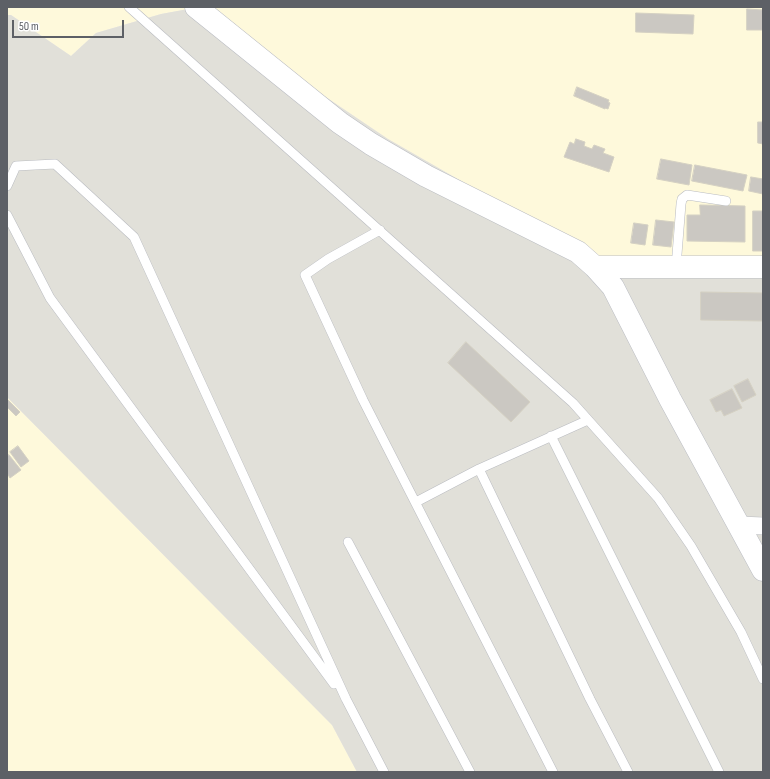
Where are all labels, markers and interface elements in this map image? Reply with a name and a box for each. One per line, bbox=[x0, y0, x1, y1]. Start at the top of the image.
scale bar bbox=[14, 12, 126, 38]
text: 50 m bbox=[19, 19, 39, 34]

